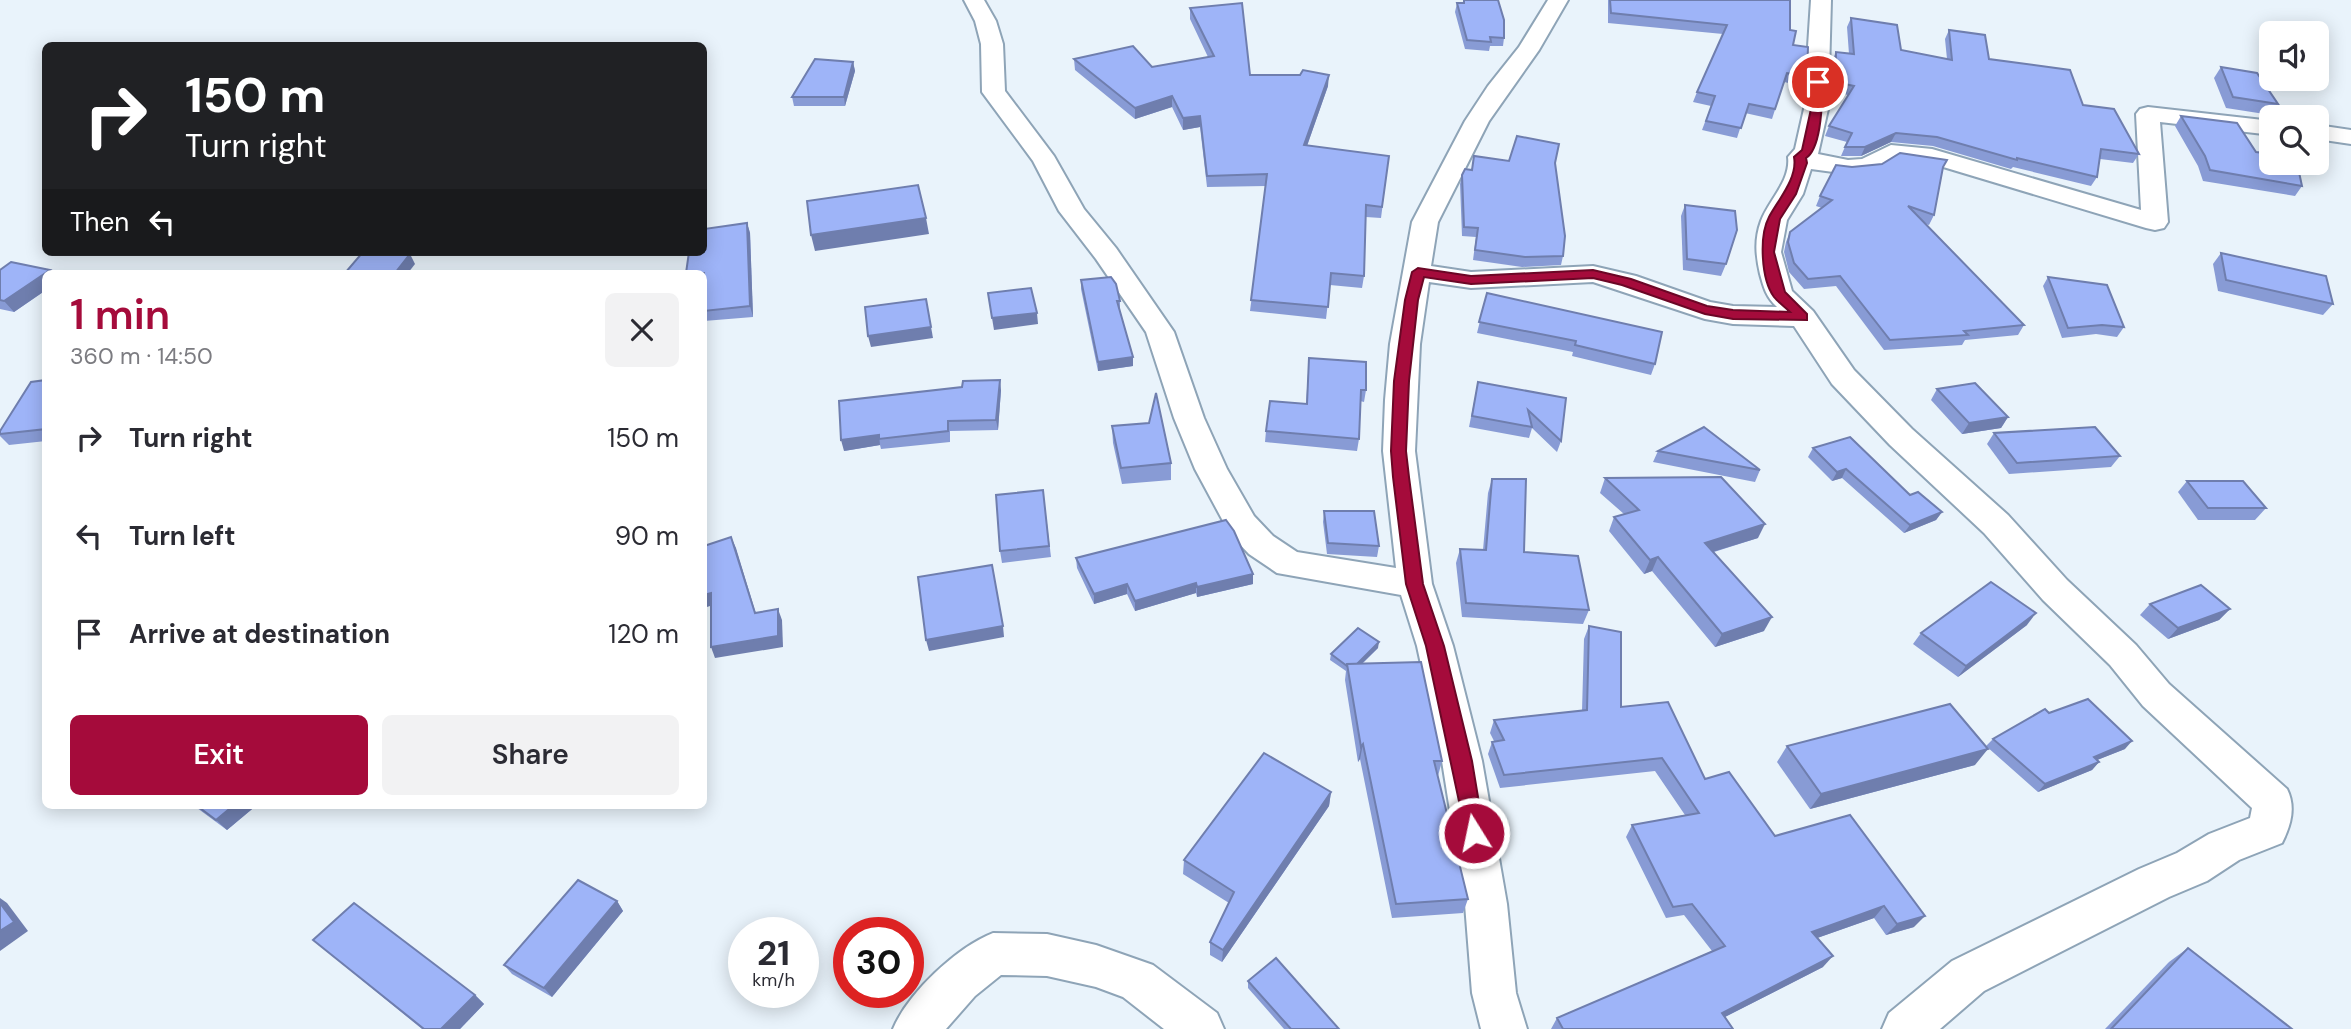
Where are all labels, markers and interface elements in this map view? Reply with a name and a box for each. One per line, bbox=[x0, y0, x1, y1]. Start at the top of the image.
map controls bbox=[2259, 21, 2329, 175]
button: sound bbox=[2259, 21, 2329, 91]
pin bbox=[1788, 52, 1848, 112]
text: 150 m bbox=[185, 63, 325, 127]
icon: arrive bbox=[1799, 63, 1837, 101]
icon: right bbox=[70, 70, 161, 161]
button: search bbox=[2259, 105, 2329, 175]
text: Turn right bbox=[185, 125, 327, 167]
icon: left bbox=[143, 203, 181, 241]
text: Then bbox=[70, 205, 129, 239]
text: 1 min bbox=[70, 287, 170, 342]
button: close bbox=[605, 293, 679, 367]
text: 360 m · 14:50 bbox=[70, 341, 213, 371]
icon: right bbox=[70, 419, 108, 457]
text: Turn right bbox=[129, 421, 253, 455]
text: 150 m bbox=[607, 421, 679, 455]
icon: left bbox=[70, 517, 108, 555]
text: Turn left bbox=[129, 519, 236, 553]
text: 90 m bbox=[615, 519, 679, 553]
icon: arrive bbox=[70, 615, 108, 653]
text: Arrive at destination bbox=[129, 617, 390, 651]
text: 120 m bbox=[608, 617, 679, 651]
button: Exit bbox=[70, 715, 368, 795]
button: Share bbox=[382, 715, 679, 795]
position arrow bbox=[1437, 796, 1511, 870]
speed limit sign: 30 bbox=[833, 917, 924, 1008]
text: 21 bbox=[757, 930, 790, 976]
text: km/h bbox=[752, 968, 795, 992]

